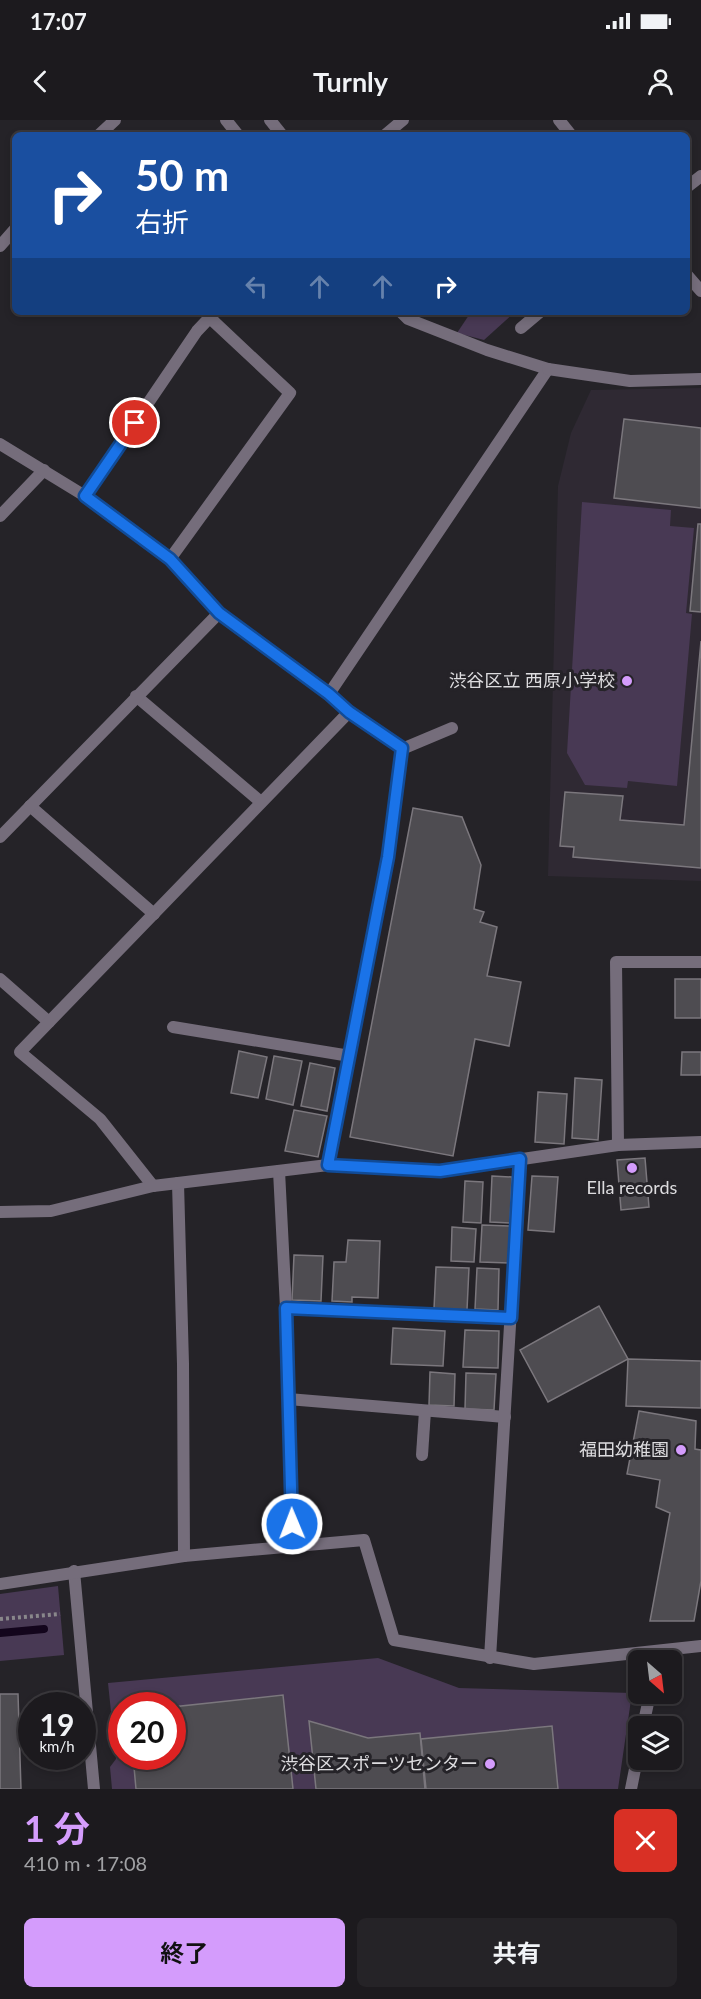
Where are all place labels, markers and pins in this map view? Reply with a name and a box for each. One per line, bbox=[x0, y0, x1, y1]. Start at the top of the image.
pin bbox=[109, 397, 160, 448]
place label: 渋谷区立 西原小学校 bbox=[448, 669, 615, 691]
marker: 渋谷区立 西原小学校 bbox=[620, 674, 634, 688]
marker: Ella records bbox=[625, 1161, 639, 1175]
place label: Ella records bbox=[587, 1176, 678, 1198]
place label: 福田幼稚園 bbox=[579, 1438, 669, 1460]
marker: 福田幼稚園 bbox=[674, 1443, 688, 1457]
place label: 渋谷区スポーツセンター bbox=[280, 1752, 478, 1774]
marker: 渋谷区スポーツセンター bbox=[483, 1757, 497, 1771]

